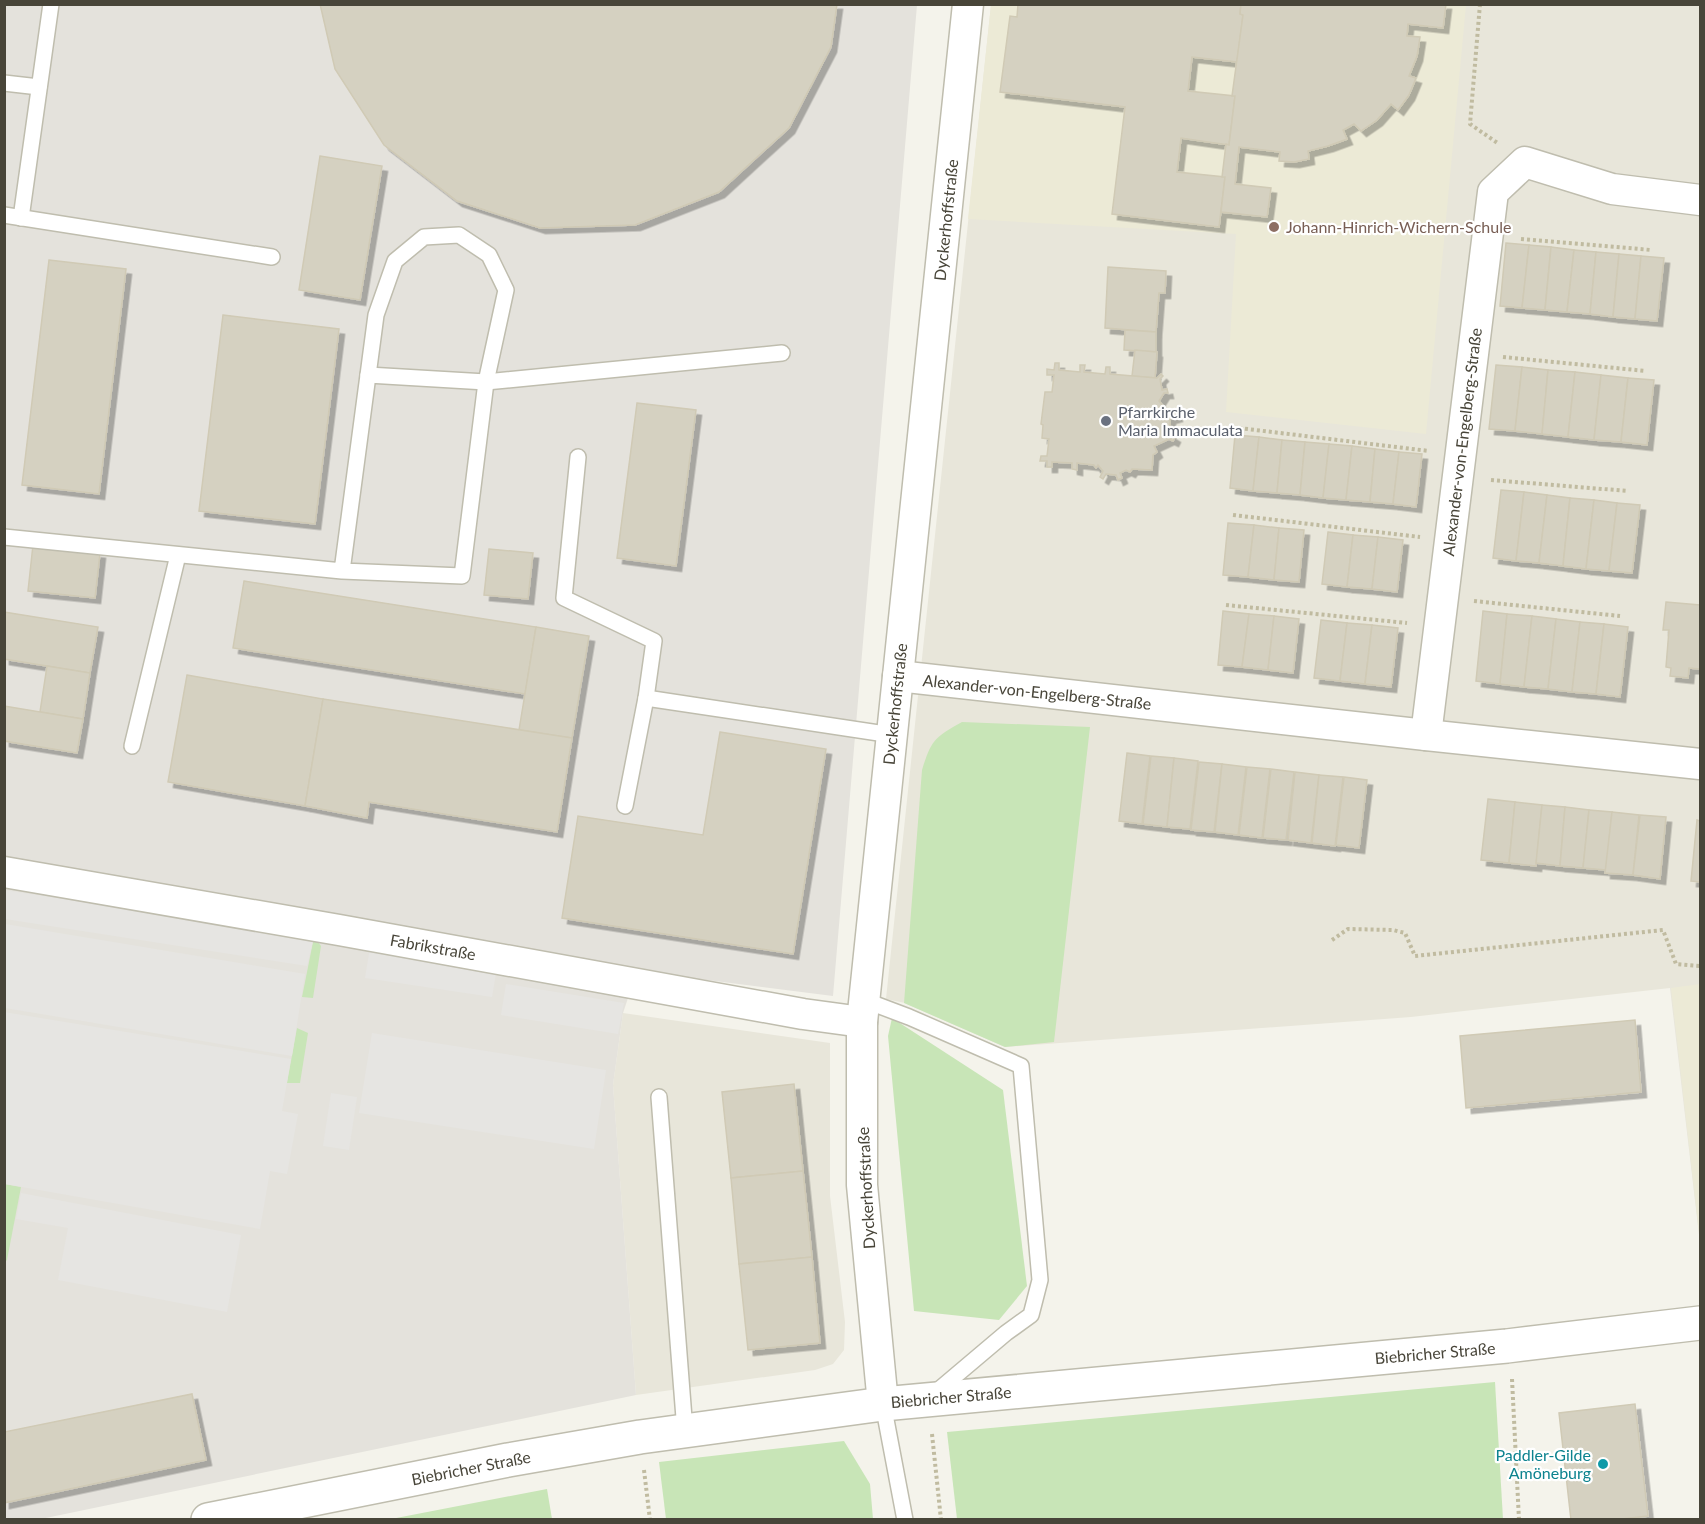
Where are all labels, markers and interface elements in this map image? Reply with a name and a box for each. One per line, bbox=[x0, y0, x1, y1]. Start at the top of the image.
street label: Dyckerhoffstraße bbox=[930, 158, 961, 282]
place label: Johann-Hinrich-Wichern-Schule bbox=[1286, 217, 1511, 236]
marker: Johann-Hinrich-Wichern-Schule bbox=[1267, 220, 1281, 234]
street label: Alexander-von-Engelberg-Straße bbox=[1438, 327, 1485, 557]
place label: Pfarrkirche Maria Immaculata bbox=[1118, 402, 1243, 439]
marker: Pfarrkirche Maria Immaculata bbox=[1099, 414, 1113, 428]
street label: Dyckerhoffstraße bbox=[879, 642, 910, 766]
street label: Alexander-von-Engelberg-Straße bbox=[922, 670, 1152, 713]
street label: Fabrikstraße bbox=[389, 930, 477, 963]
street label: Dyckerhoffstraße bbox=[853, 1126, 878, 1250]
street label: Biebricher Straße bbox=[1374, 1338, 1496, 1367]
street label: Biebricher Straße bbox=[890, 1382, 1012, 1411]
place label: Paddler-Gilde Amöneburg bbox=[1495, 1445, 1591, 1482]
street label: Biebricher Straße bbox=[410, 1447, 532, 1488]
marker: Paddler-Gilde Amöneburg bbox=[1596, 1457, 1610, 1471]

